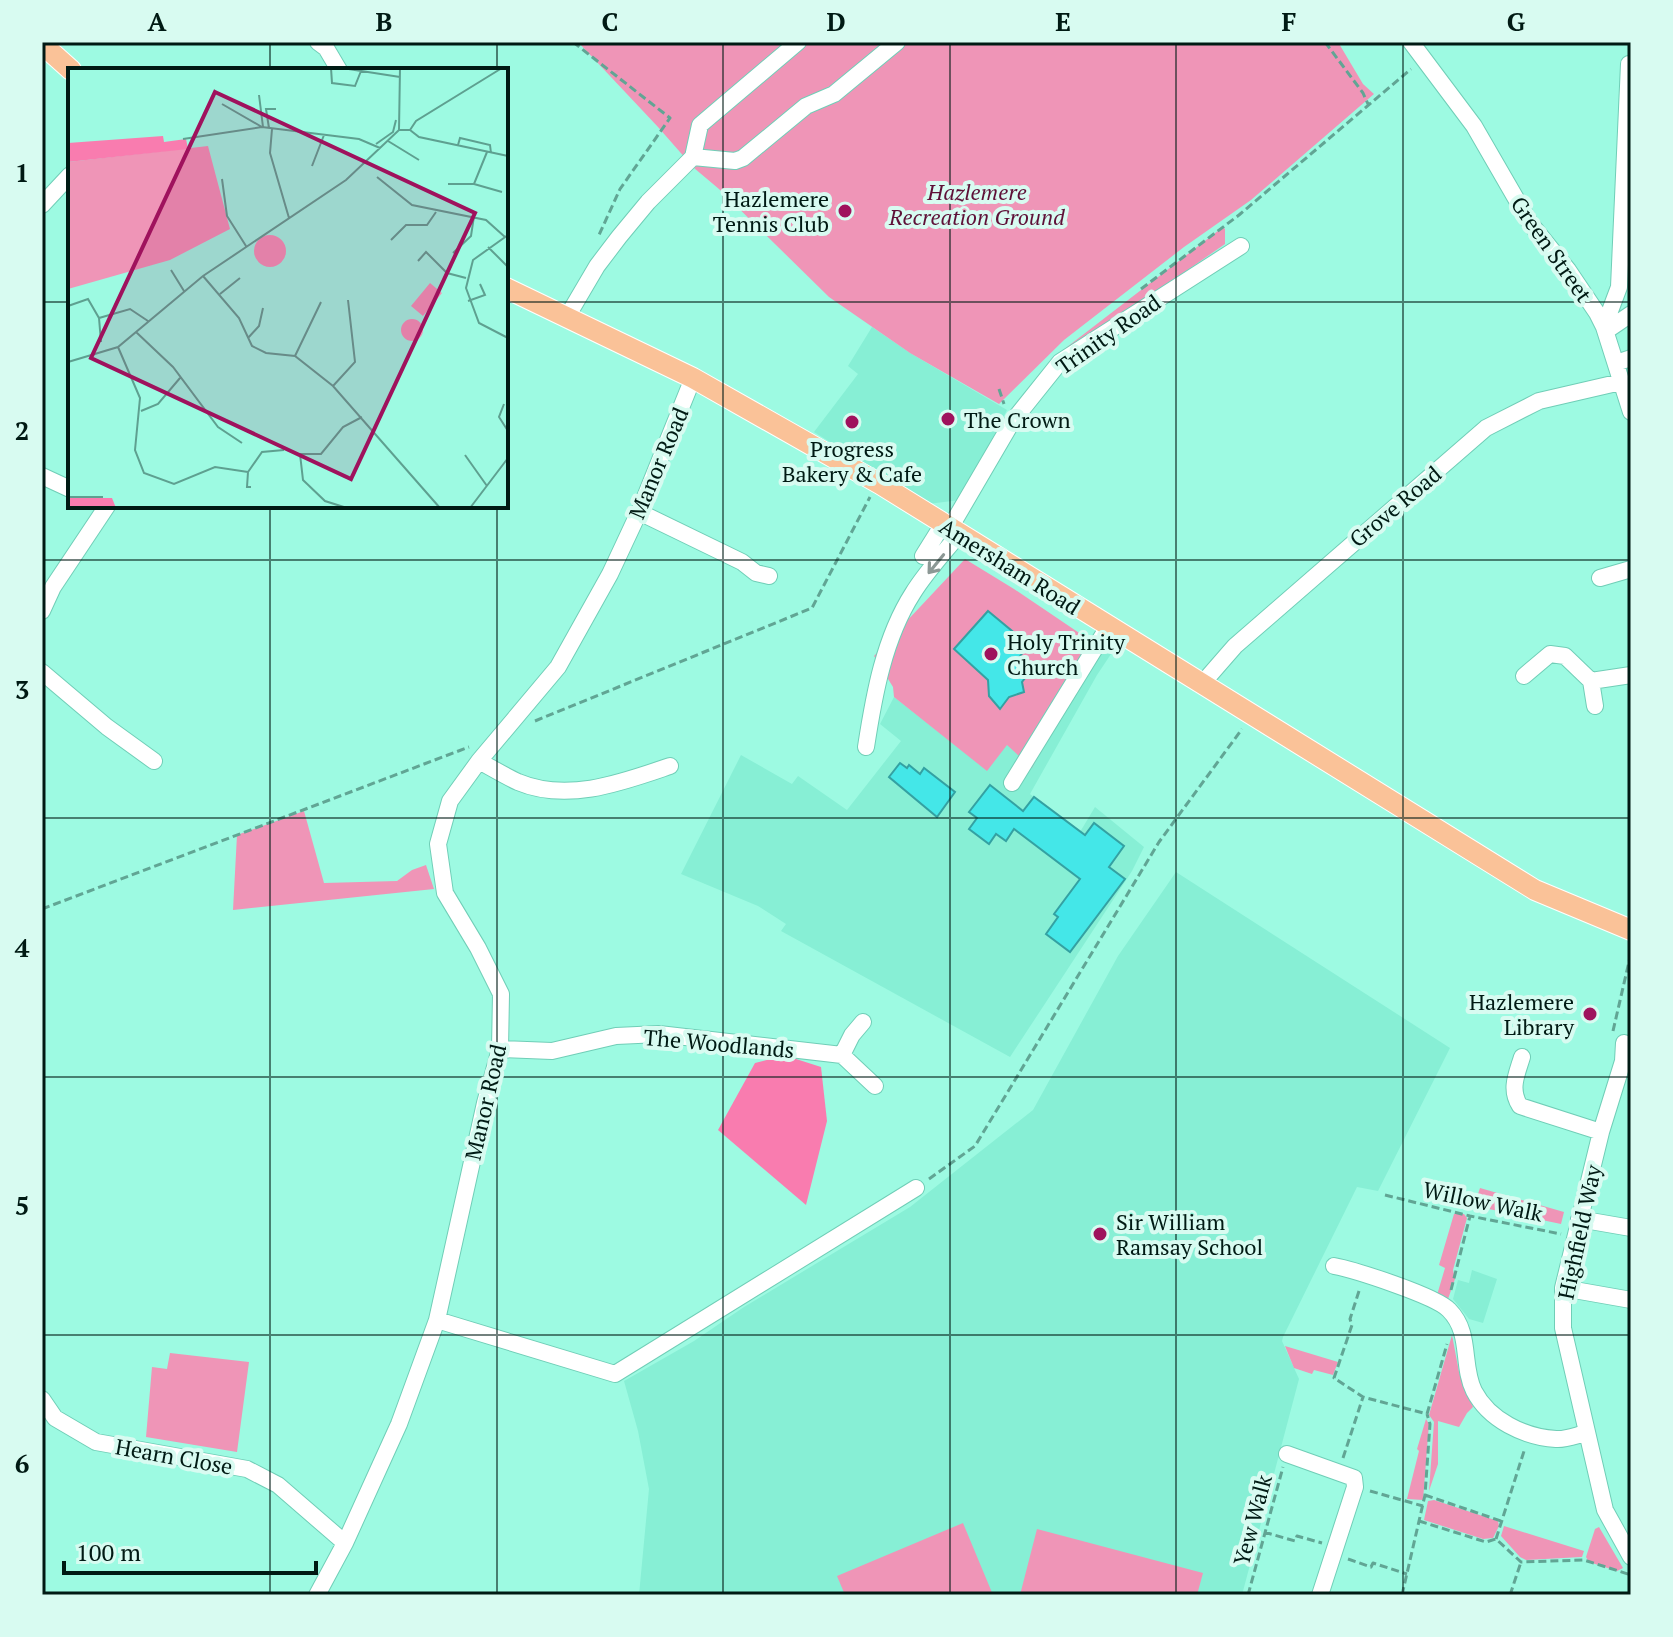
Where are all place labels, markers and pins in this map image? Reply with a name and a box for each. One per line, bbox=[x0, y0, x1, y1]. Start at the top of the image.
place label: Hazlemere Tennis Club bbox=[713, 184, 829, 238]
marker: Hazlemere Tennis Club bbox=[836, 202, 854, 220]
place label: The Crown bbox=[964, 405, 1071, 434]
marker: The Crown bbox=[939, 410, 957, 428]
marker: Progress Bakery & Cafe bbox=[843, 413, 861, 431]
place label: Progress Bakery & Cafe bbox=[782, 434, 922, 488]
place label: Holy Trinity Church bbox=[1007, 627, 1126, 681]
marker: Holy Trinity Church bbox=[982, 645, 1000, 663]
place label: Hazlemere Library bbox=[1469, 987, 1575, 1041]
marker: Hazlemere Library bbox=[1581, 1005, 1599, 1023]
place label: Sir William Ramsay School bbox=[1116, 1207, 1263, 1261]
marker: Sir William Ramsay School bbox=[1091, 1225, 1109, 1243]

